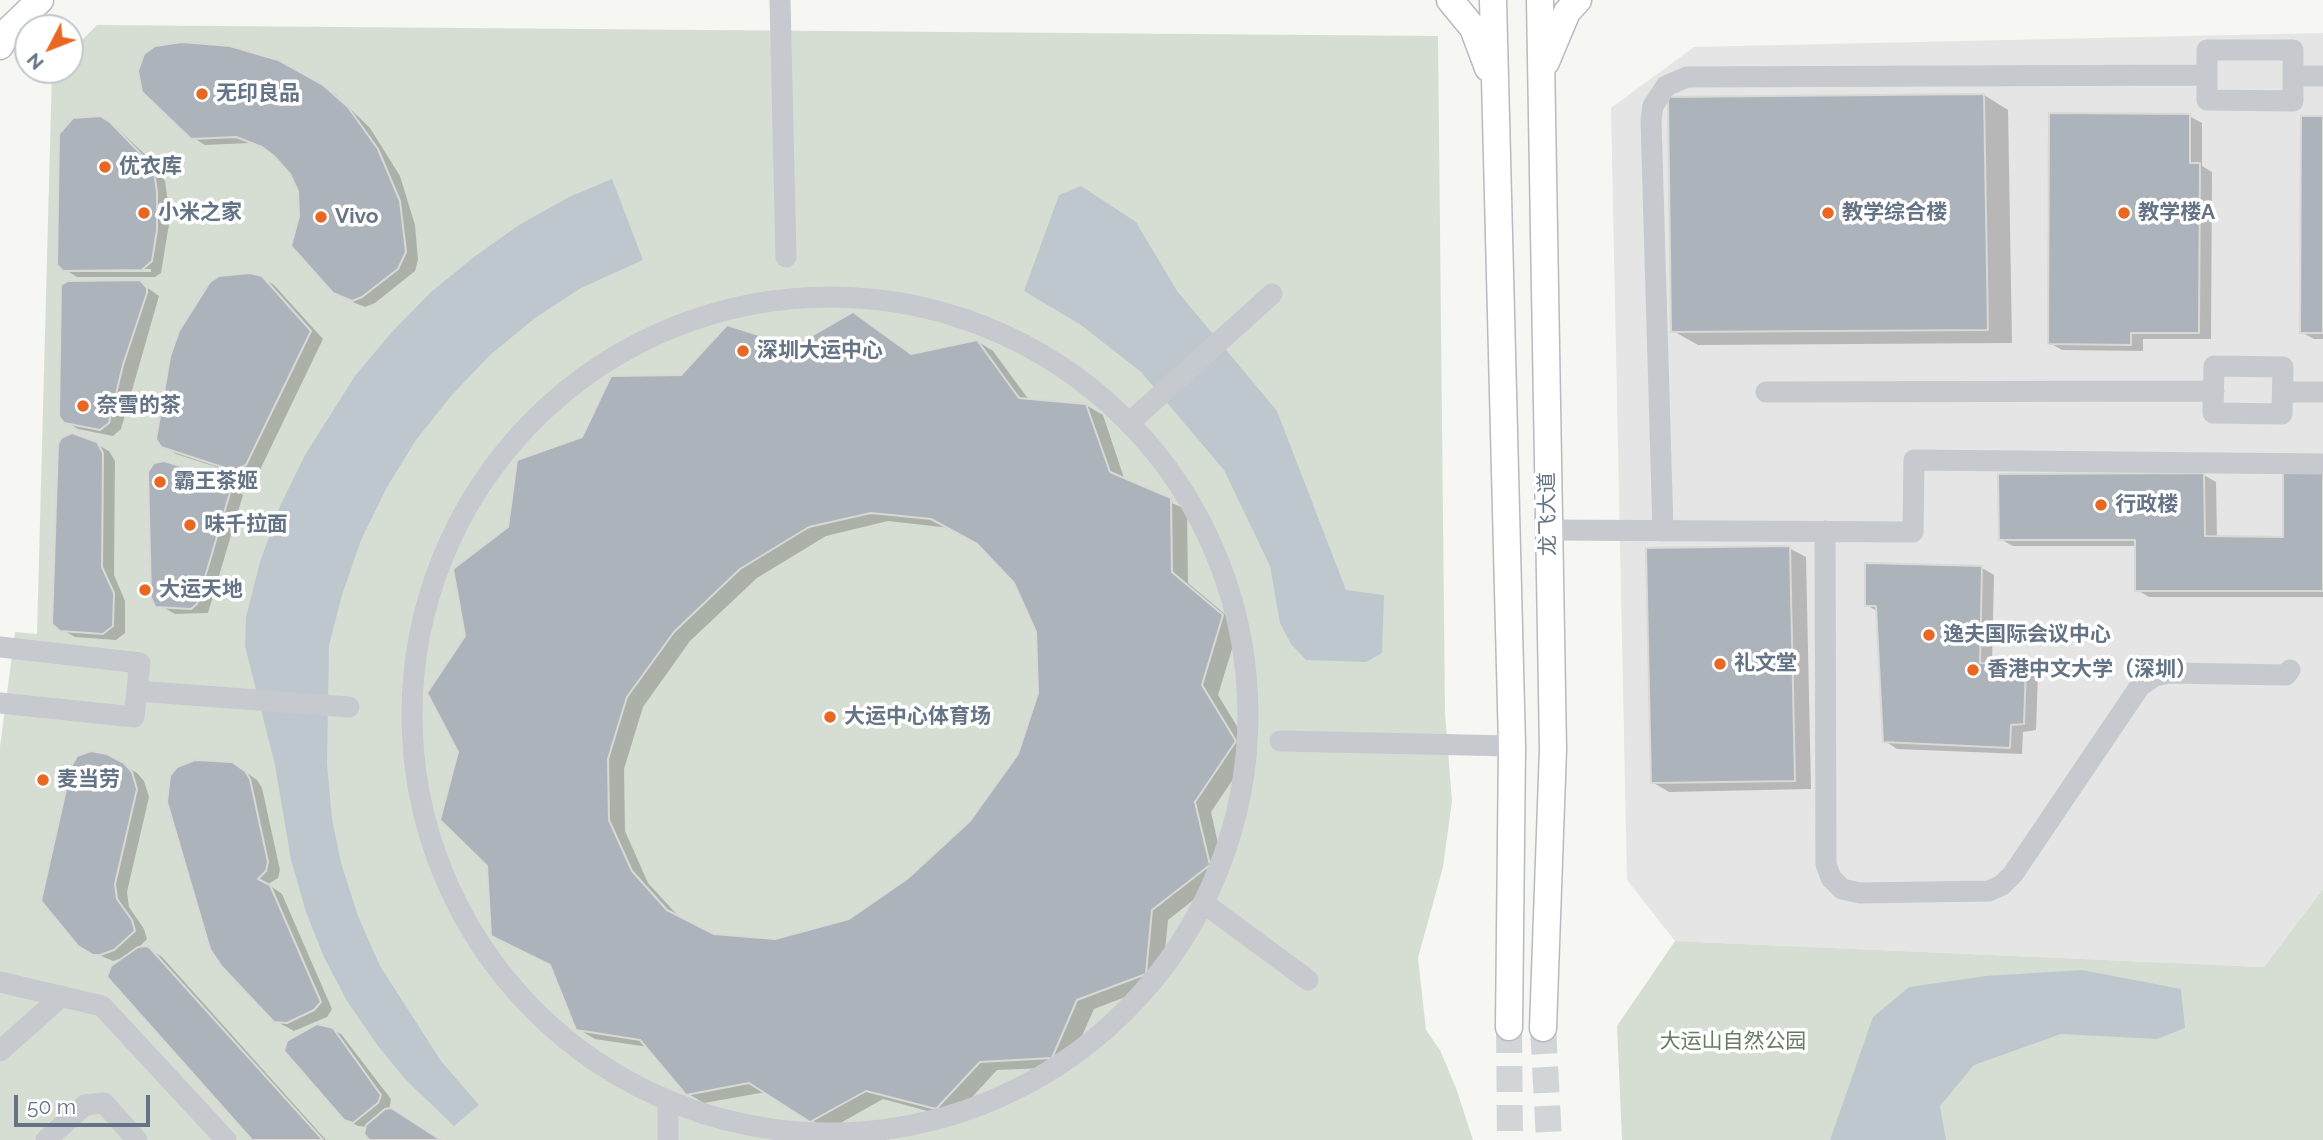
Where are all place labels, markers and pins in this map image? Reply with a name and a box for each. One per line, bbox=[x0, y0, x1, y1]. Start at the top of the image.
place label: 无印良品 bbox=[216, 81, 300, 107]
marker: 无印良品 bbox=[194, 86, 210, 102]
place label: 优衣库 bbox=[119, 154, 182, 180]
marker: 优衣库 bbox=[97, 159, 113, 175]
place label: 小米之家 bbox=[158, 200, 242, 226]
place label: 教学综合楼 bbox=[1842, 200, 1947, 226]
place label: 教学楼A bbox=[2138, 200, 2215, 226]
place label: Vivo bbox=[335, 204, 378, 230]
marker: 小米之家 bbox=[136, 205, 152, 221]
marker: 教学综合楼 bbox=[1820, 205, 1836, 221]
marker: 教学楼A bbox=[2116, 205, 2132, 221]
marker: Vivo bbox=[313, 209, 329, 225]
place label: 深圳大运中心 bbox=[757, 338, 883, 364]
marker: 深圳大运中心 bbox=[735, 343, 751, 359]
place label: 奈雪的茶 bbox=[97, 393, 181, 419]
marker: 奈雪的茶 bbox=[75, 398, 91, 414]
place label: 霸王茶姬 bbox=[174, 469, 258, 495]
marker: 霸王茶姬 bbox=[152, 474, 168, 490]
place label: 行政楼 bbox=[2115, 492, 2178, 518]
marker: 行政楼 bbox=[2093, 497, 2109, 513]
place label: 味千拉面 bbox=[204, 512, 288, 538]
marker: 味千拉面 bbox=[182, 517, 198, 533]
place label: 大运天地 bbox=[159, 577, 243, 603]
marker: 大运天地 bbox=[137, 582, 153, 598]
place label: 逸夫国际会议中心 bbox=[1943, 622, 2111, 648]
marker: 逸夫国际会议中心 bbox=[1921, 627, 1937, 643]
place label: 礼文堂 bbox=[1734, 651, 1797, 677]
marker: 礼文堂 bbox=[1712, 656, 1728, 672]
place label: 香港中文大学（深圳） bbox=[1987, 657, 2197, 683]
marker: 香港中文大学（深圳） bbox=[1965, 662, 1981, 678]
place label: 大运中心体育场 bbox=[844, 704, 991, 730]
marker: 大运中心体育场 bbox=[822, 709, 838, 725]
place label: 麦当劳 bbox=[57, 767, 120, 793]
marker: 麦当劳 bbox=[35, 772, 51, 788]

